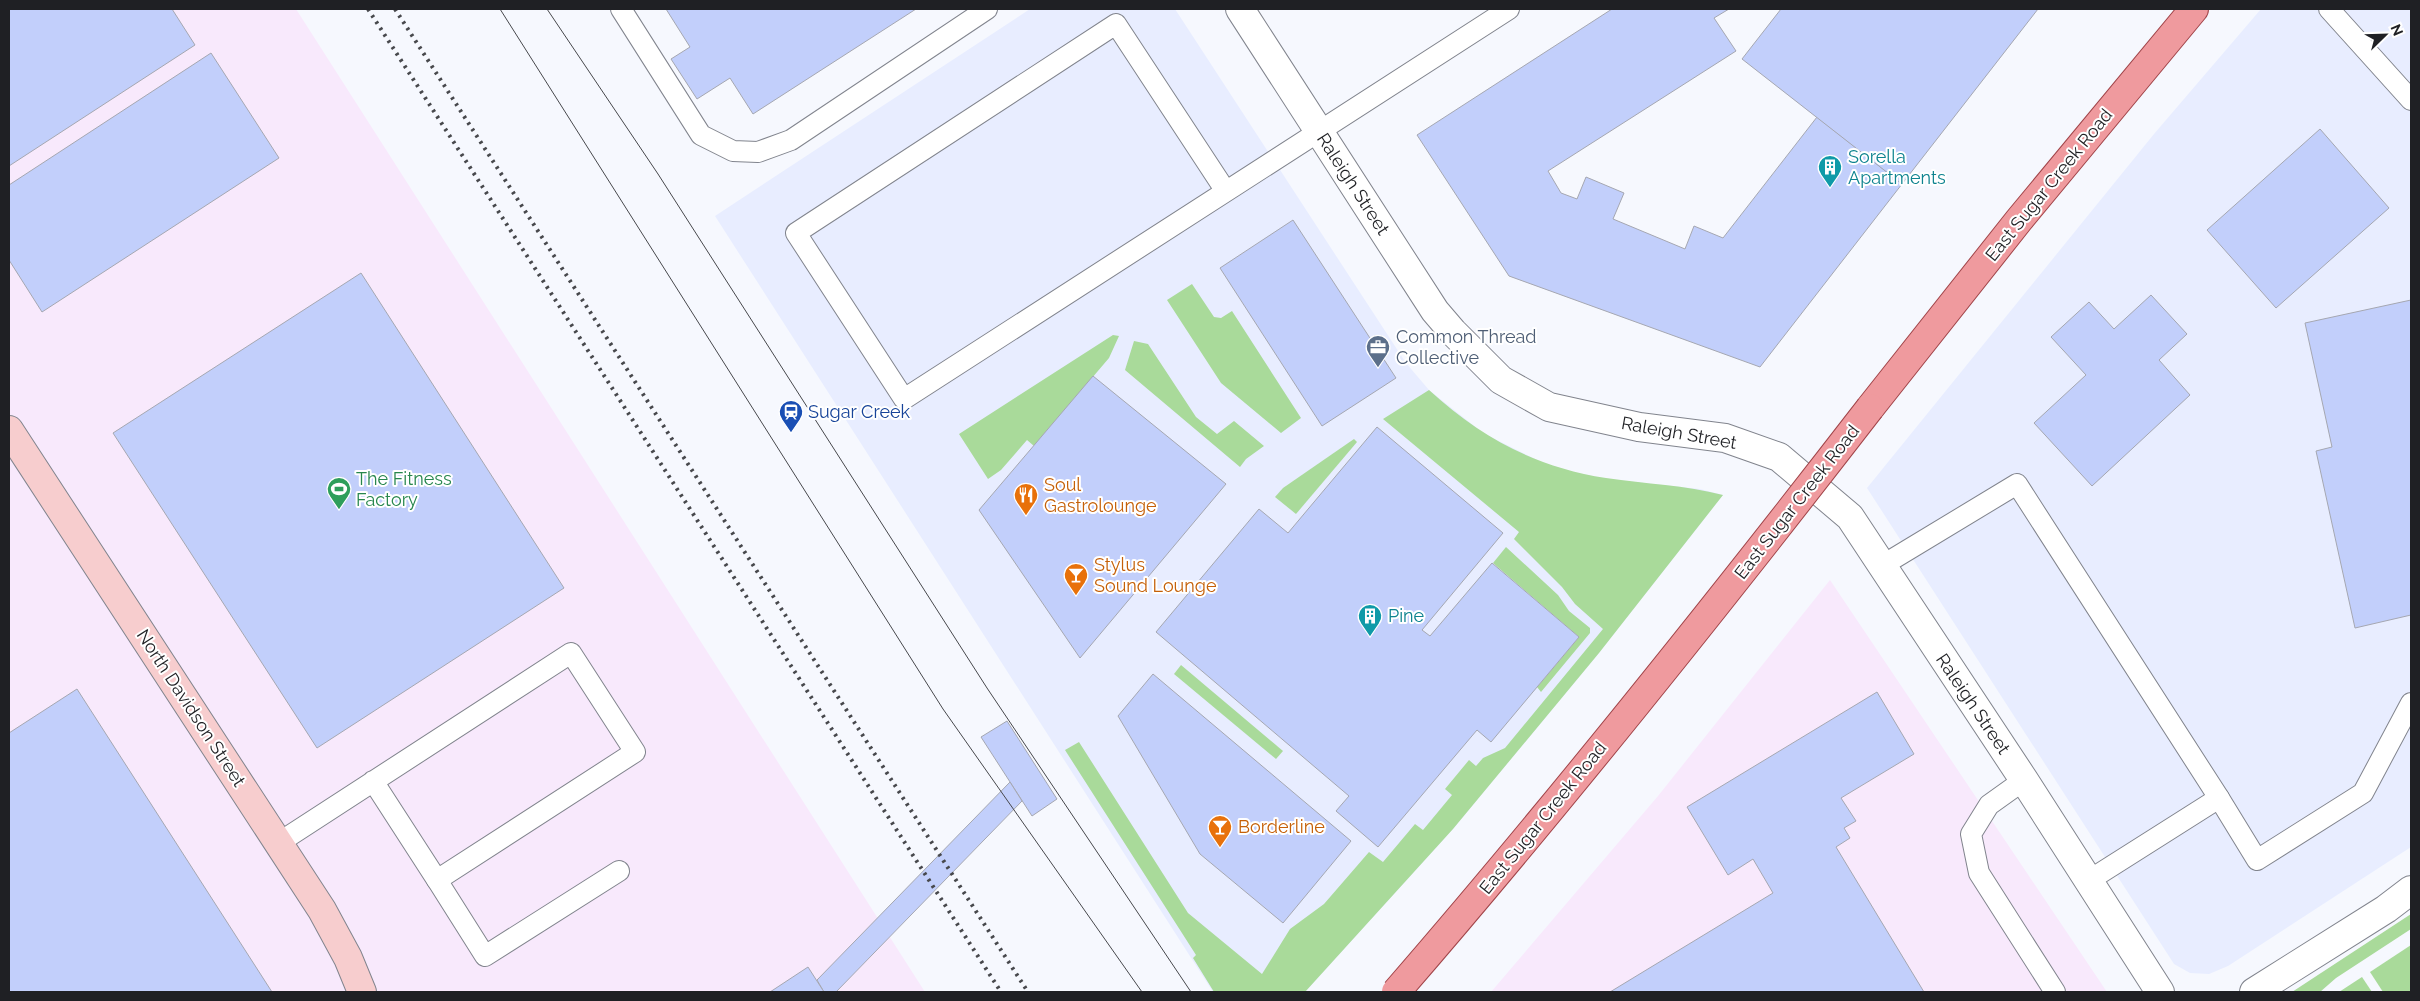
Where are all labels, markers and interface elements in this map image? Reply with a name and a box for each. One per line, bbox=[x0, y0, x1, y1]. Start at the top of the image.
north arrow bbox=[2360, 10, 2410, 60]
text: N bbox=[2388, 22, 2406, 38]
street label: East Sugar Creek Road bbox=[1981, 104, 2117, 265]
street label: Raleigh Street bbox=[1313, 129, 1394, 238]
place label: Sorella Apartments bbox=[1848, 146, 1946, 188]
building icon: Sorella Apartments bbox=[1817, 154, 1843, 188]
place label: Common Thread Collective bbox=[1396, 326, 1536, 368]
office icon: Common Thread Collective bbox=[1365, 334, 1391, 368]
station icon: Sugar Creek bbox=[778, 399, 804, 433]
place label: Sugar Creek bbox=[808, 401, 911, 422]
street label: Raleigh Street bbox=[1620, 412, 1738, 453]
street label: East Sugar Creek Road bbox=[1730, 420, 1863, 583]
place label: The Fitness Factory bbox=[356, 468, 452, 510]
place label: Soul Gastrolounge bbox=[1044, 474, 1157, 516]
sports icon: The Fitness Factory bbox=[326, 476, 352, 510]
restaurant icon: Soul Gastrolounge bbox=[1013, 482, 1039, 516]
place label: Stylus Sound Lounge bbox=[1094, 554, 1217, 596]
bar icon: Stylus Sound Lounge bbox=[1063, 562, 1089, 596]
building icon: Pine bbox=[1357, 603, 1383, 637]
place label: Pine bbox=[1388, 605, 1425, 626]
street label: North Davidson Street bbox=[133, 625, 250, 790]
street label: Raleigh Street bbox=[1932, 649, 2015, 758]
street label: East Sugar Creek Road bbox=[1475, 737, 1611, 898]
bar icon: Borderline bbox=[1207, 814, 1233, 848]
place label: Borderline bbox=[1238, 816, 1325, 837]

